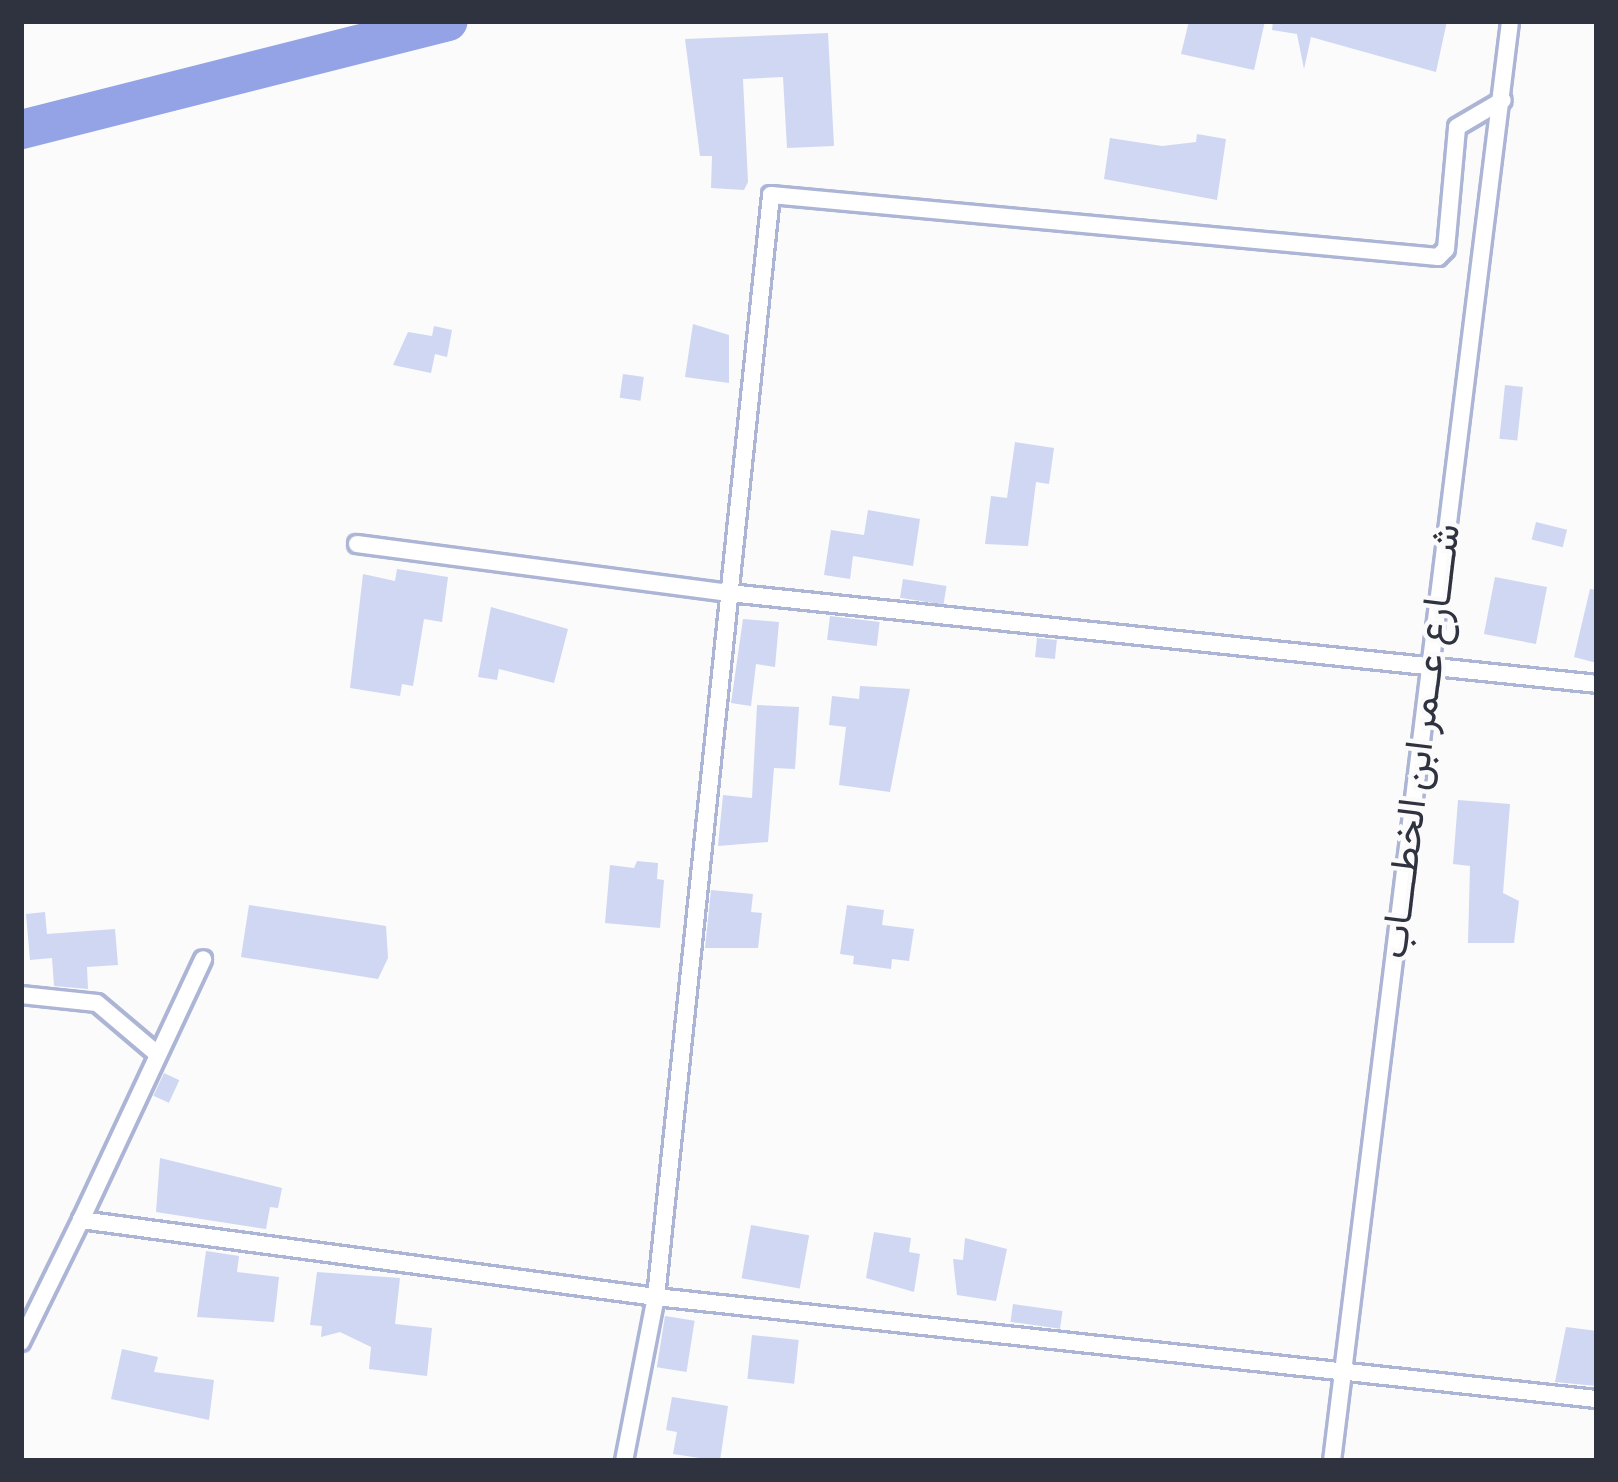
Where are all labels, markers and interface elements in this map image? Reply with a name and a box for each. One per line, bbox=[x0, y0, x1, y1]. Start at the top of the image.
street label: شــــارع عــمر ابن الخطــــاب bbox=[1370, 521, 1470, 961]

